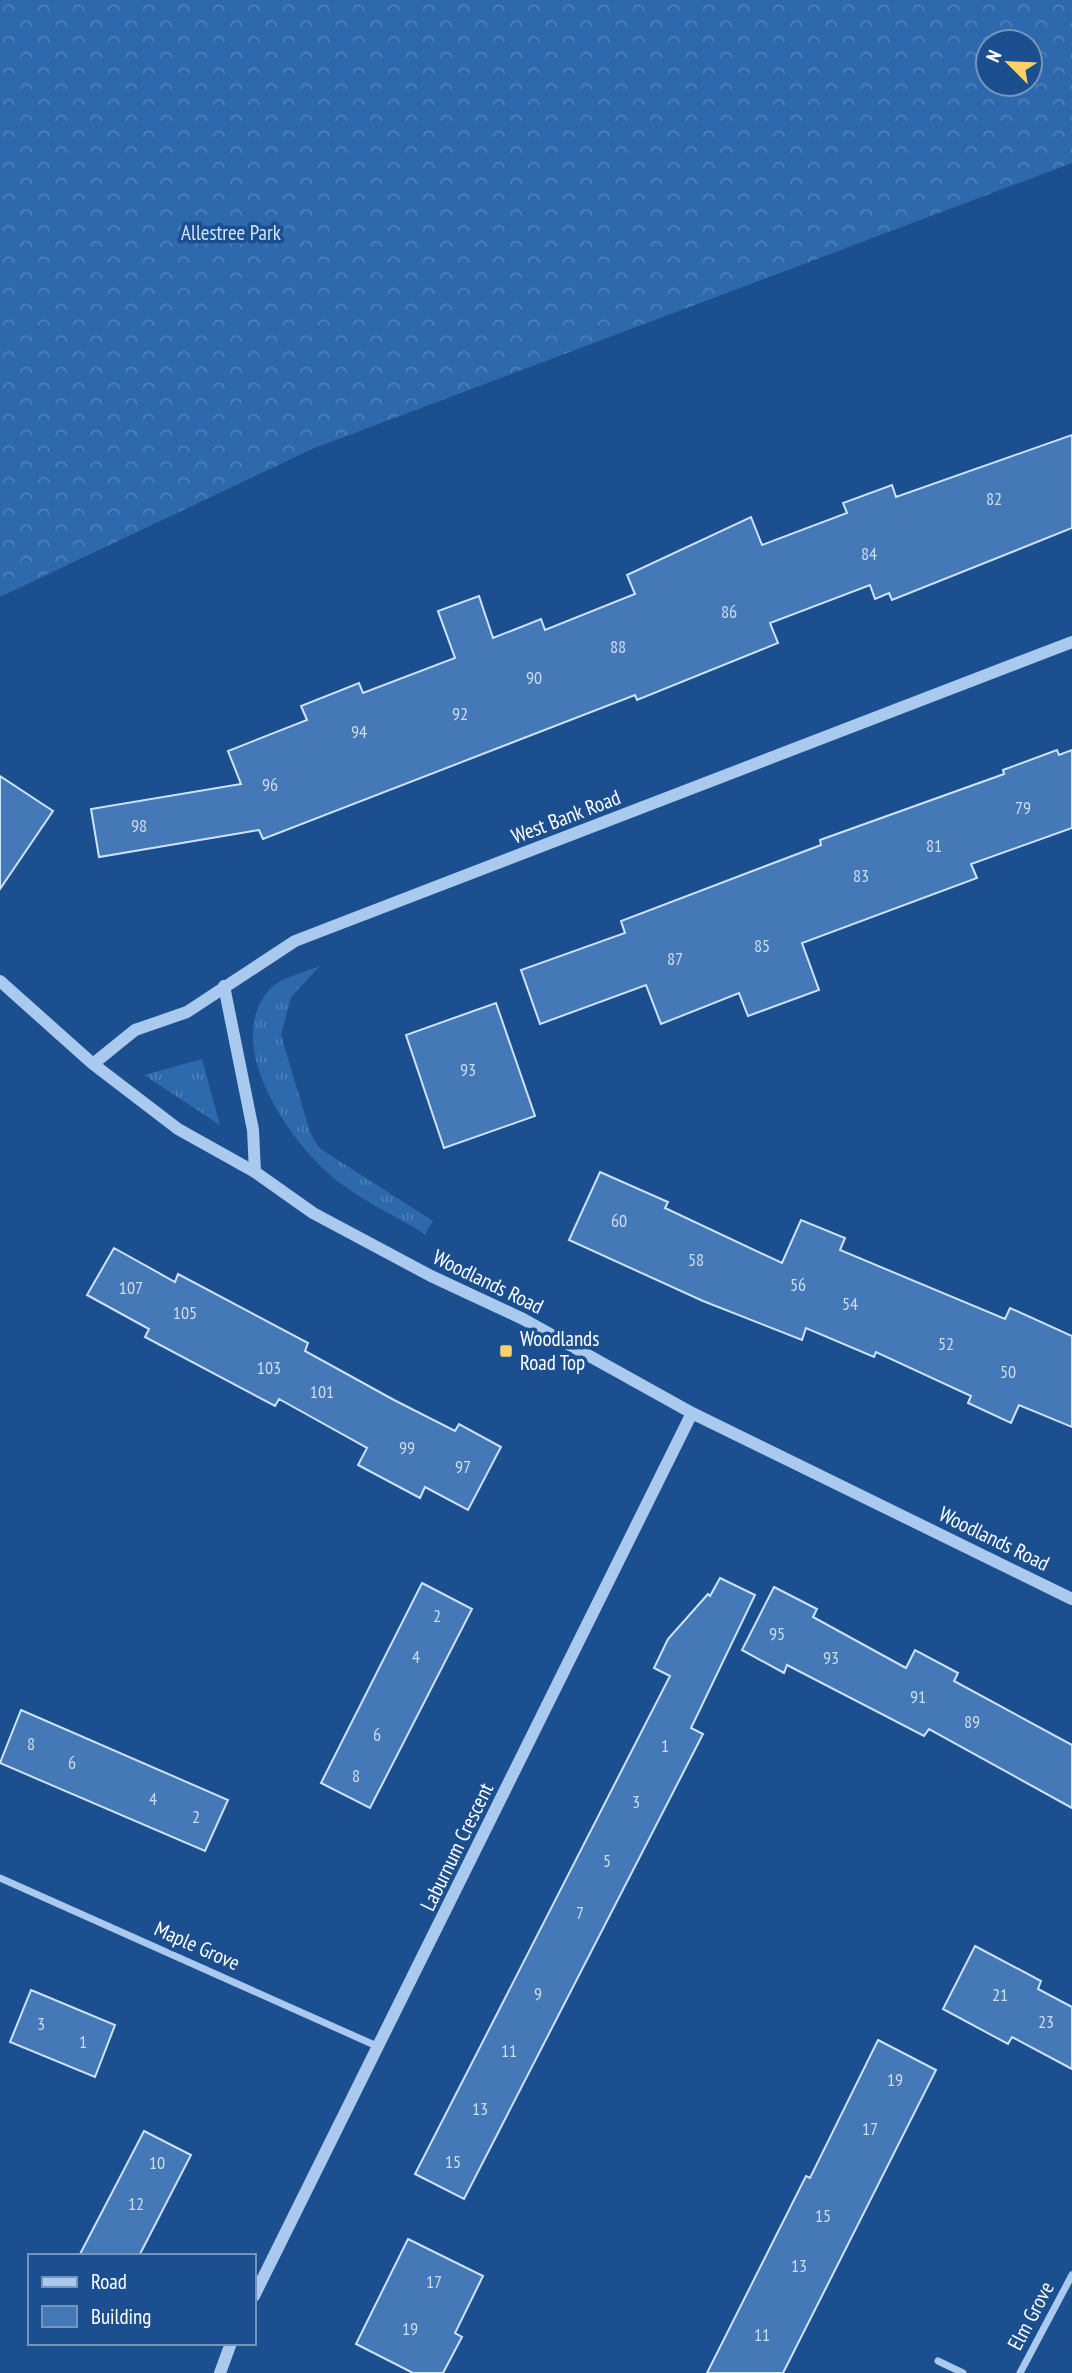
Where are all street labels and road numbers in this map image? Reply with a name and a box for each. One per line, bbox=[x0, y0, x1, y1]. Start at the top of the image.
street label: West Bank Road bbox=[507, 783, 624, 850]
street label: Woodlands Road bbox=[429, 1243, 548, 1320]
street label: Woodlands Road bbox=[935, 1500, 1054, 1577]
street label: Laburnum Crescent bbox=[414, 1778, 499, 1915]
street label: Maple Grove bbox=[150, 1915, 244, 1976]
street label: Elm Grove bbox=[1001, 2277, 1060, 2355]

